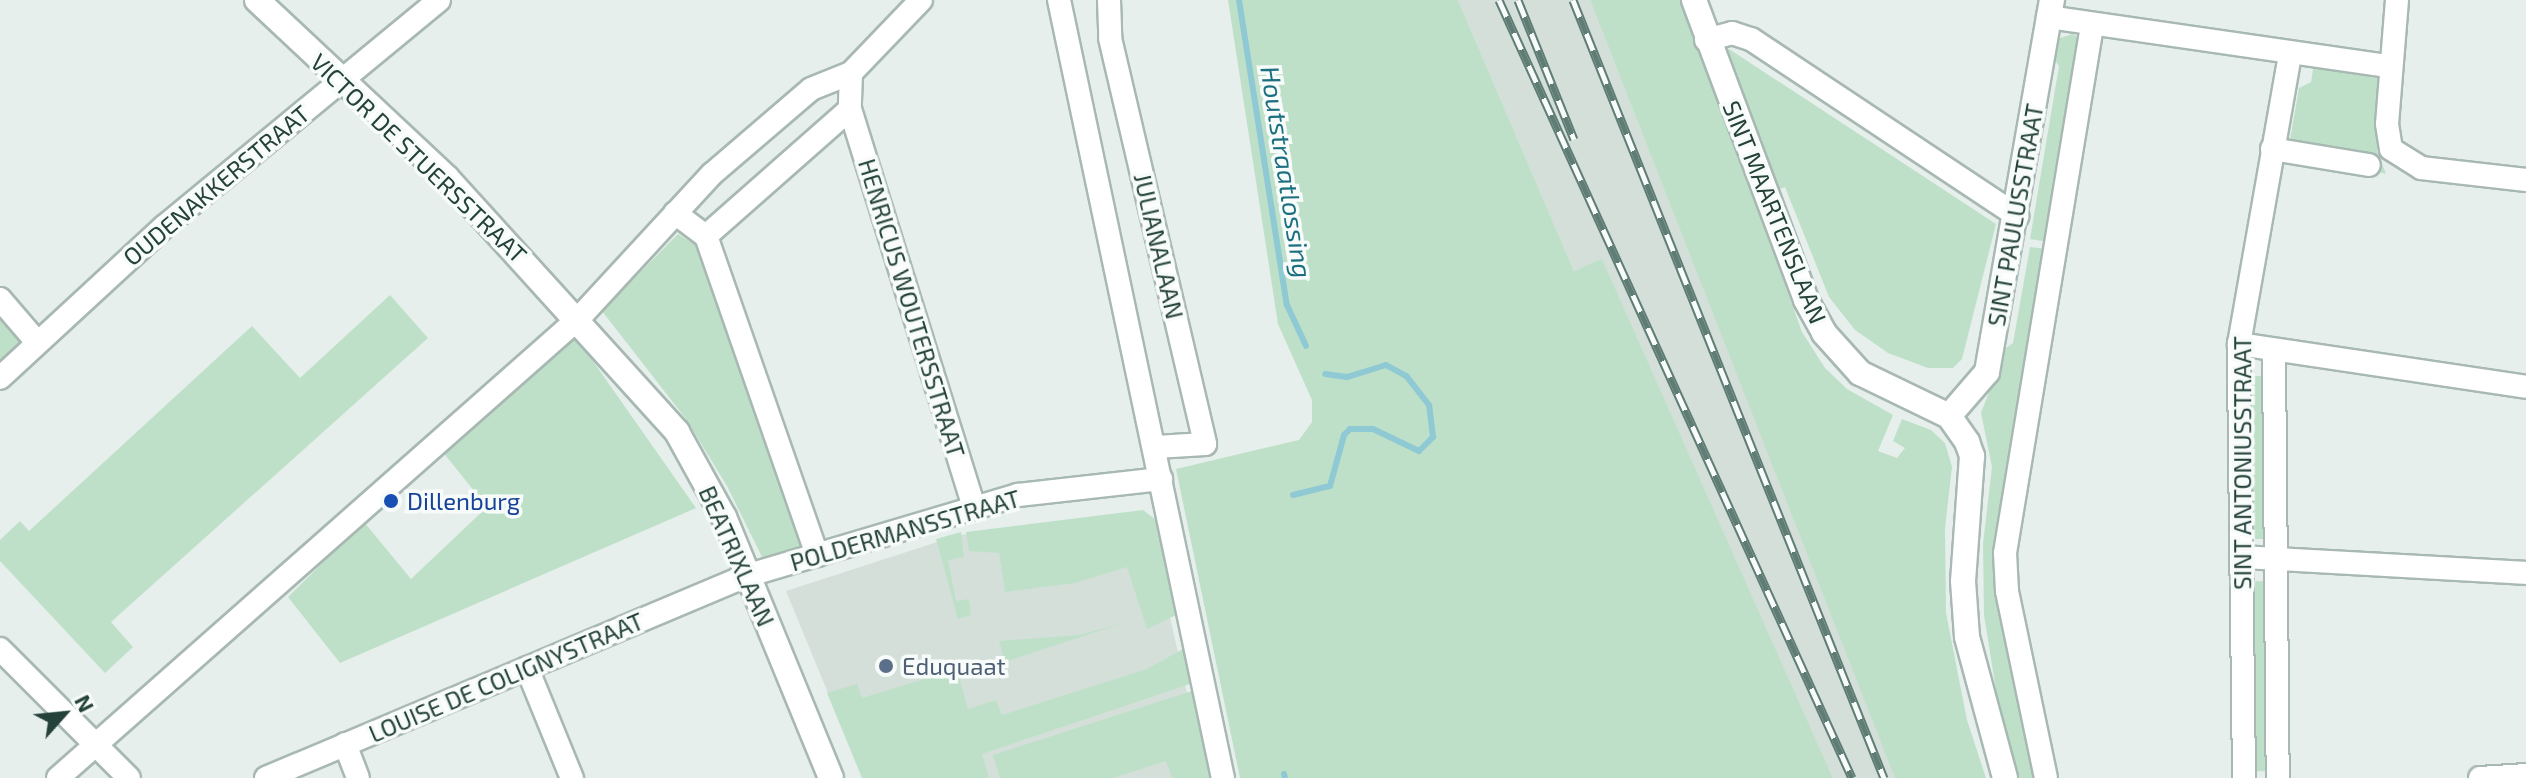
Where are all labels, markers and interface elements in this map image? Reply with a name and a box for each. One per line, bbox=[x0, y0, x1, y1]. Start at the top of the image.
street label: VICTOR DE STUERSSTRAAT bbox=[305, 47, 533, 269]
water label: Houtstraatlossing bbox=[1255, 64, 1319, 280]
street label: SINT MAARTENSLAAN bbox=[1717, 96, 1833, 328]
street label: OUDENAKKERSTRAAT bbox=[117, 99, 315, 271]
street label: SINT PAULUSSTRAAT bbox=[1981, 101, 2049, 329]
street label: HENRICUS WOUTERSSTRAAT bbox=[853, 155, 971, 461]
street label: JULIANALAAN bbox=[1128, 170, 1190, 322]
street label: SINT ANTONIUSSTRAAT bbox=[2228, 336, 2256, 590]
street label: BEATRIXLAAN bbox=[693, 481, 781, 631]
street label: POLDERMANSSTRAAT bbox=[787, 483, 1023, 577]
place label: Dillenburg bbox=[407, 487, 520, 515]
marker: Dillenburg bbox=[382, 492, 400, 510]
street label: LOUISE DE COLIGNYSTRAAT bbox=[364, 606, 648, 748]
place label: Eduquaat bbox=[902, 652, 1006, 680]
marker: Eduquaat bbox=[877, 657, 895, 675]
north arrow bbox=[24, 674, 104, 754]
text: N bbox=[70, 690, 101, 716]

